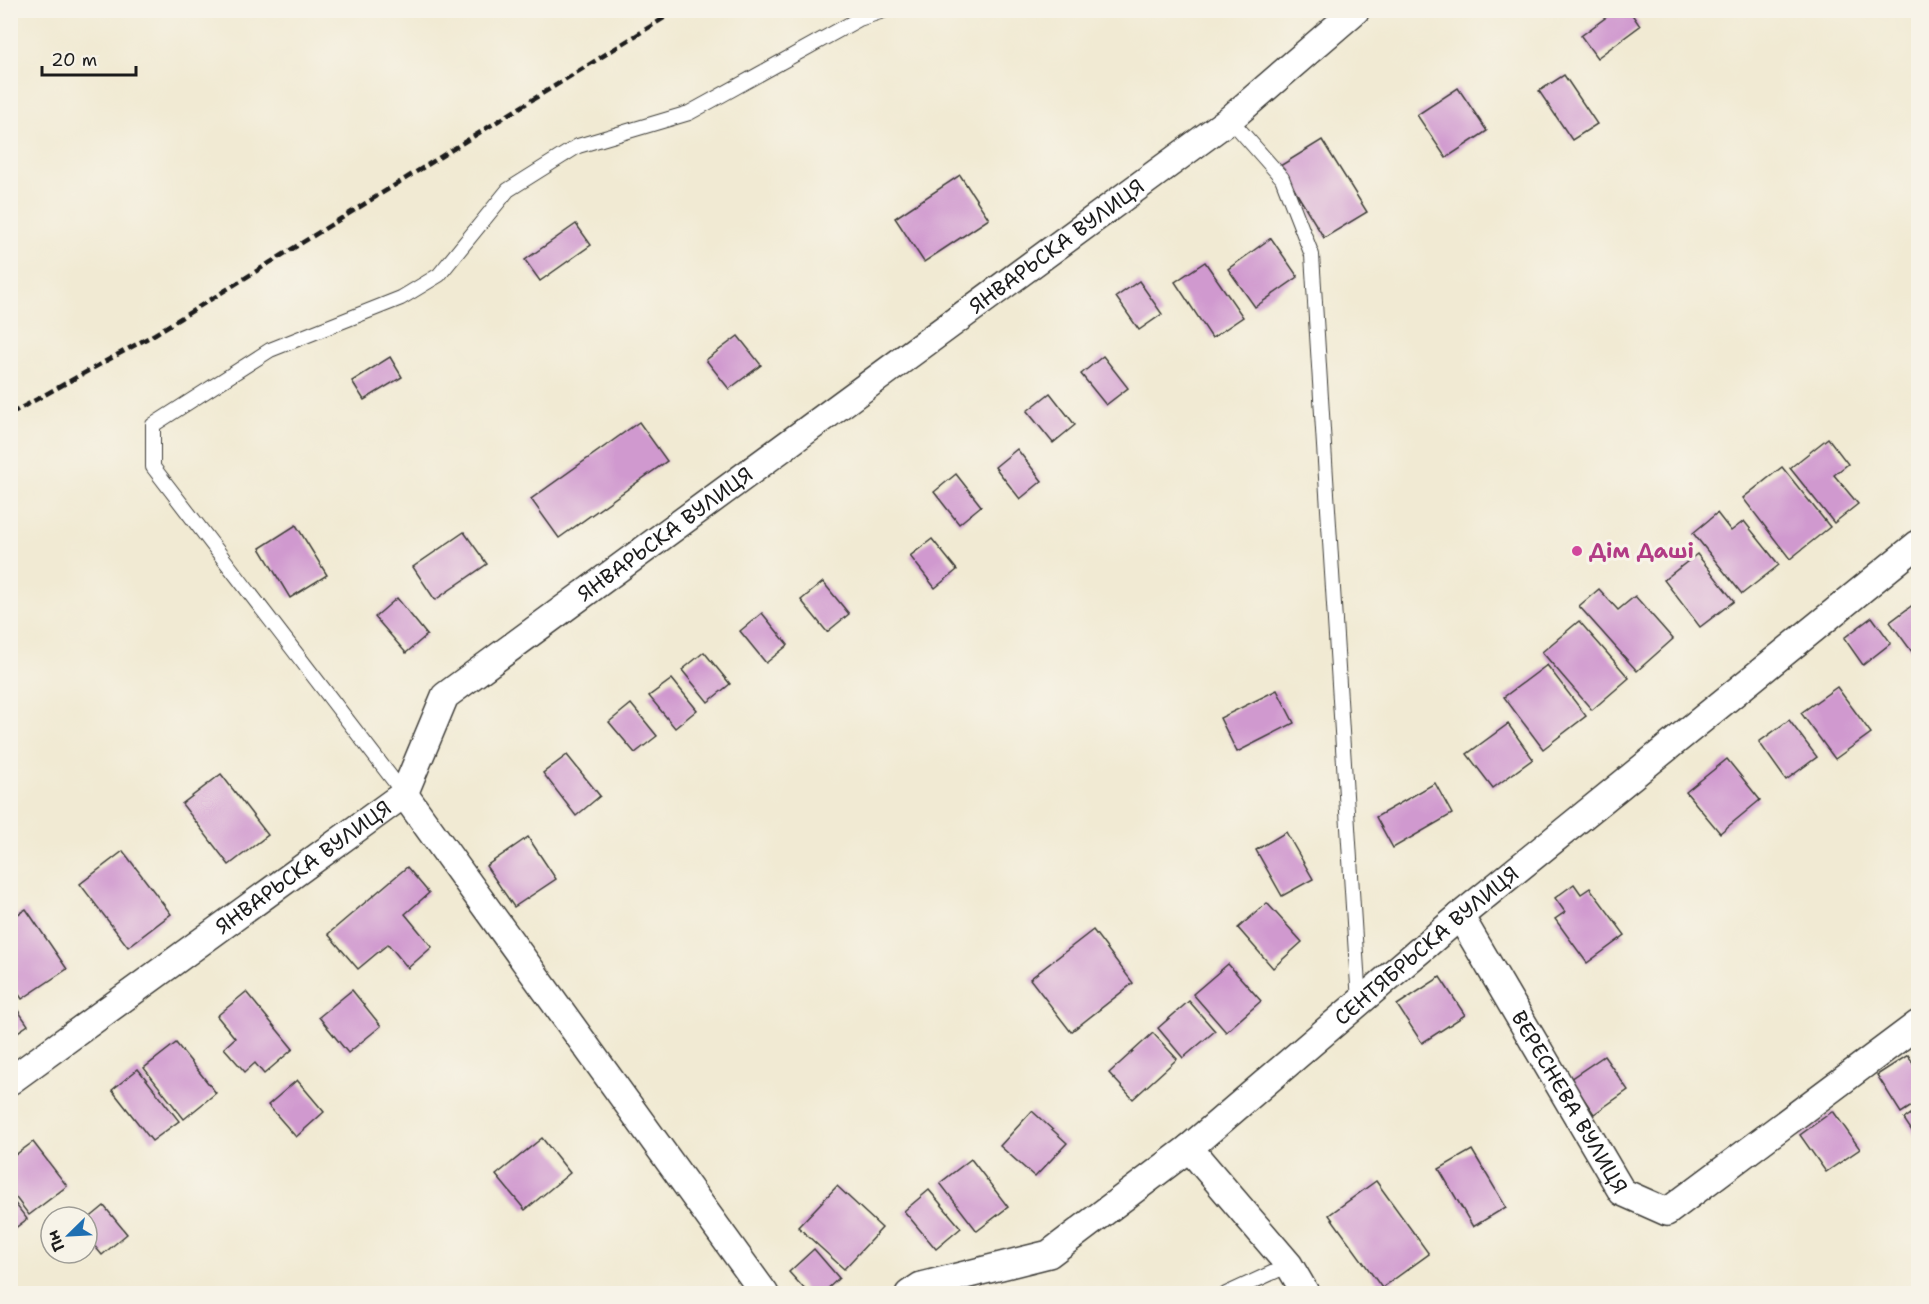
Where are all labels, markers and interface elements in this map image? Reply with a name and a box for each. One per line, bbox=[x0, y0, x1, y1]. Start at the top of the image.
scale bar bbox=[42, 39, 136, 77]
text: 20 m bbox=[51, 48, 97, 72]
street label: ЯНВАРЬСКА ВУЛИЦЯ bbox=[964, 173, 1150, 320]
street label: ЯНВАРЬСКА ВУЛИЦЯ bbox=[572, 460, 759, 608]
place label: Дім Даші bbox=[1589, 537, 1694, 565]
marker: Дім Даші bbox=[1570, 544, 1584, 558]
street label: ЯНВАРЬСКА ВУЛИЦЯ bbox=[210, 794, 397, 941]
street label: СЕНТЯБРЬСКА ВУЛИЦЯ bbox=[1328, 860, 1525, 1032]
street label: ВЕРЕСНЕВА ВУЛИЦЯ bbox=[1505, 1006, 1634, 1199]
north arrow bbox=[39, 1205, 99, 1265]
text: Пн bbox=[42, 1227, 70, 1255]

